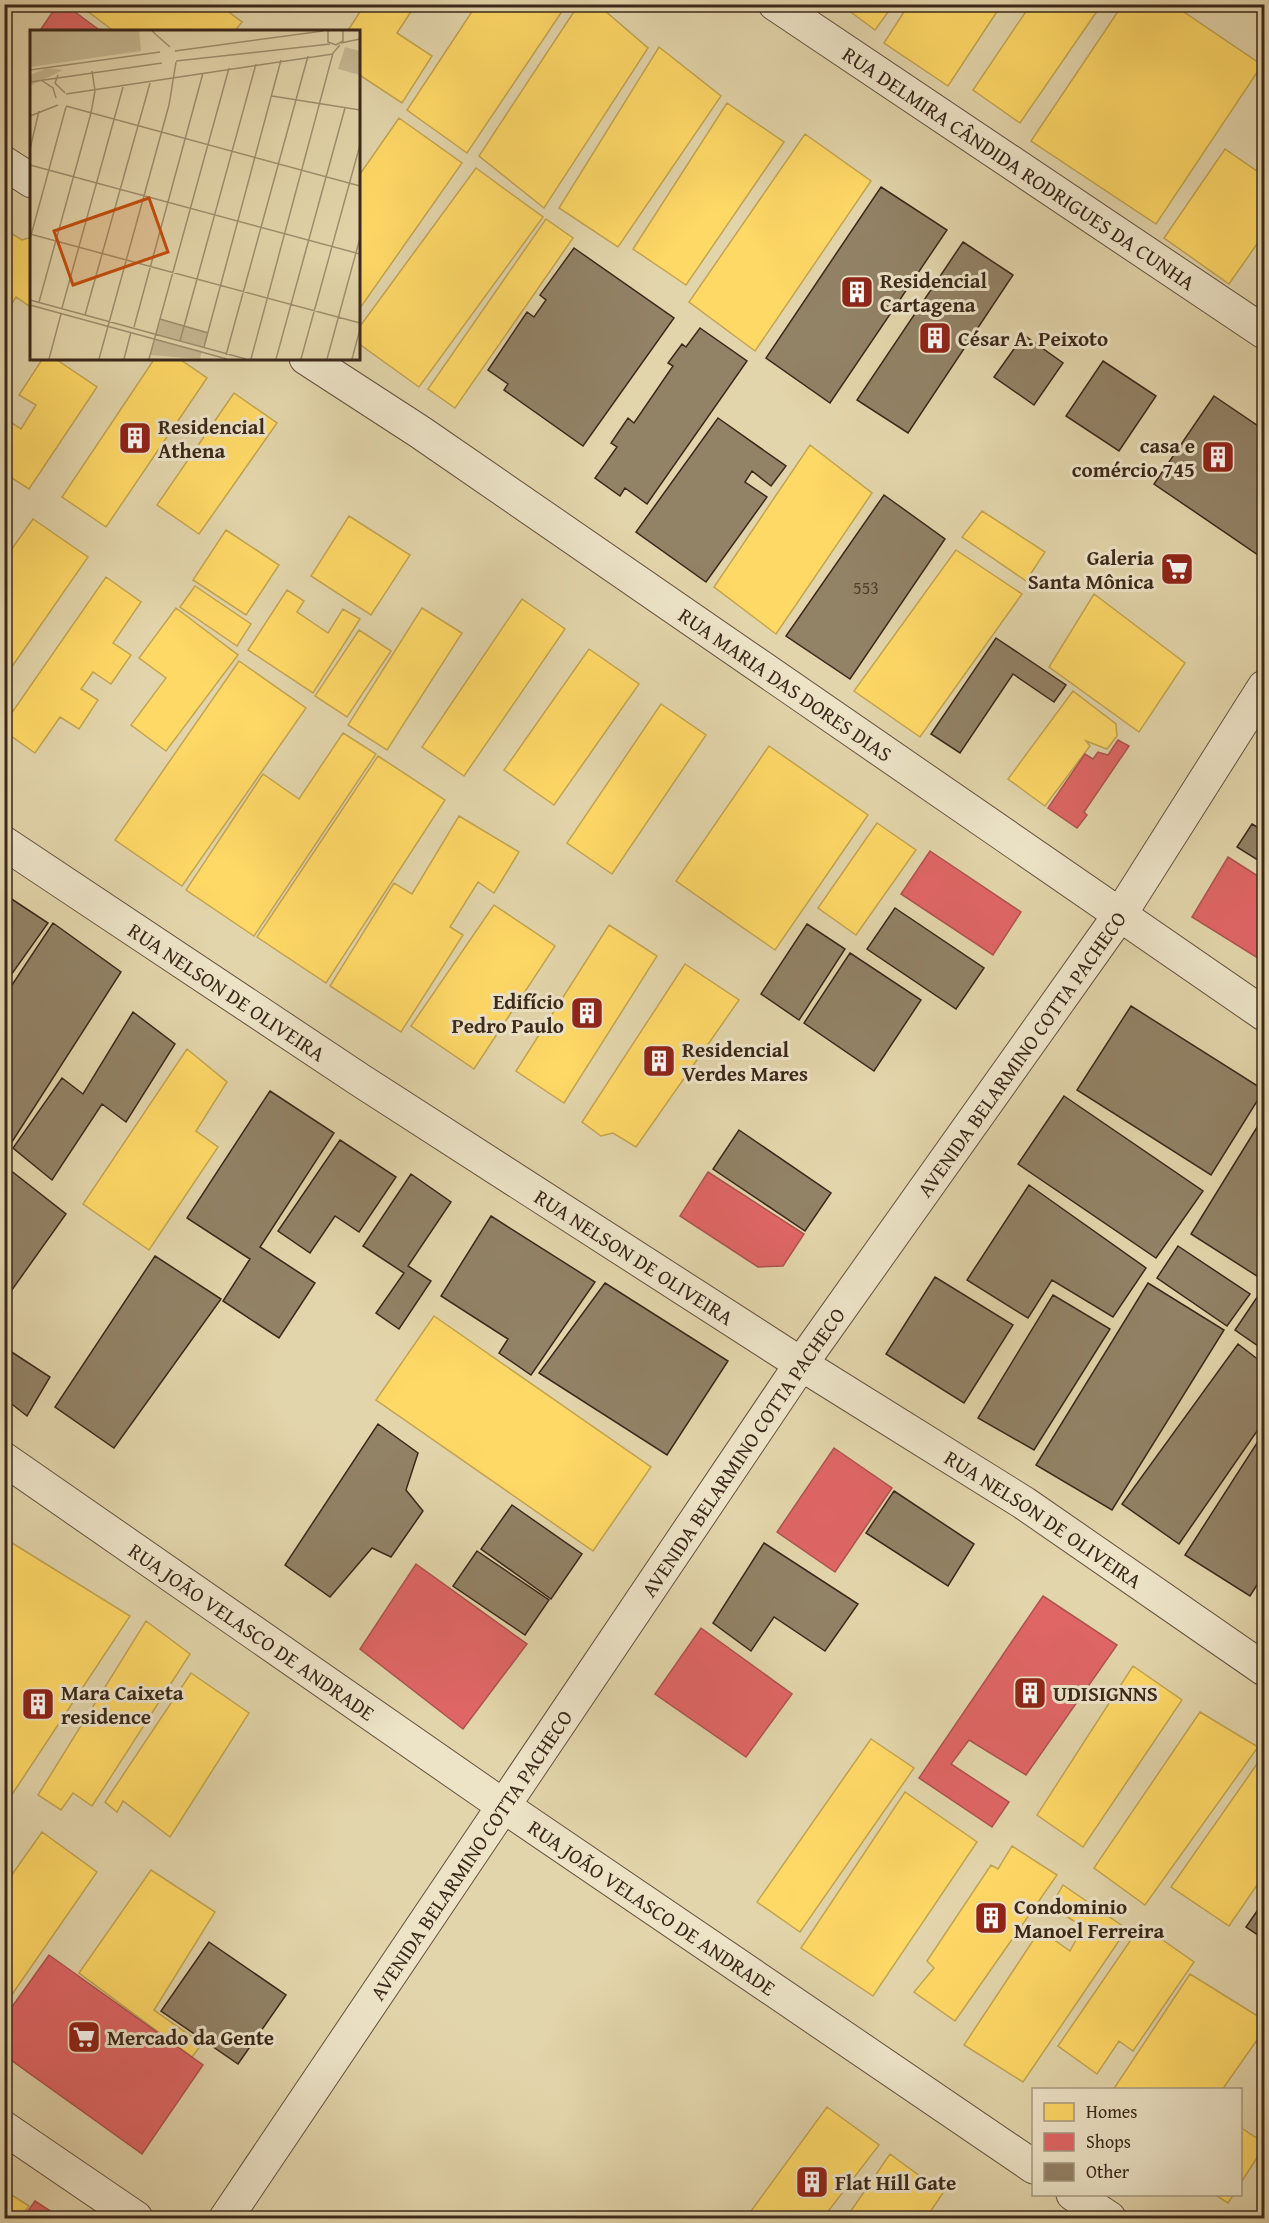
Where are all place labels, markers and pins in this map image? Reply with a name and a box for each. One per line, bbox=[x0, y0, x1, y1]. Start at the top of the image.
place label: Residencial Cartagena bbox=[880, 265, 988, 320]
building icon: Residencial Cartagena bbox=[839, 274, 875, 310]
building icon: César A. Peixoto bbox=[917, 320, 953, 356]
place label: César A. Peixoto bbox=[958, 323, 1108, 354]
place label: Residencial Athena bbox=[158, 411, 266, 466]
building icon: Residencial Athena bbox=[117, 420, 153, 456]
place label: casa e comércio 745 bbox=[1072, 430, 1195, 485]
building icon: casa e comércio 745 bbox=[1200, 439, 1236, 475]
place label: Galeria Santa Mônica bbox=[1028, 542, 1154, 597]
supermarket icon: Galeria Santa Mônica bbox=[1159, 551, 1195, 587]
place label: Edifício Pedro Paulo bbox=[452, 986, 564, 1041]
building icon: Edifício Pedro Paulo bbox=[569, 995, 605, 1031]
place label: Residencial Verdes Mares bbox=[682, 1034, 808, 1089]
building icon: Residencial Verdes Mares bbox=[641, 1043, 677, 1079]
building icon: UDISIGNNS bbox=[1012, 1675, 1048, 1711]
place label: Mara Caixeta residence bbox=[61, 1677, 184, 1732]
place label: UDISIGNNS bbox=[1053, 1678, 1158, 1709]
building icon: Mara Caixeta residence bbox=[20, 1686, 56, 1722]
place label: Condominio Manoel Ferreira bbox=[1014, 1891, 1164, 1946]
building icon: Condominio Manoel Ferreira bbox=[973, 1900, 1009, 1936]
supermarket icon: Mercado da Gente bbox=[66, 2019, 102, 2055]
place label: Mercado da Gente bbox=[107, 2022, 274, 2053]
building icon: Flat Hill Gate bbox=[794, 2164, 830, 2200]
place label: Flat Hill Gate bbox=[835, 2167, 956, 2198]

